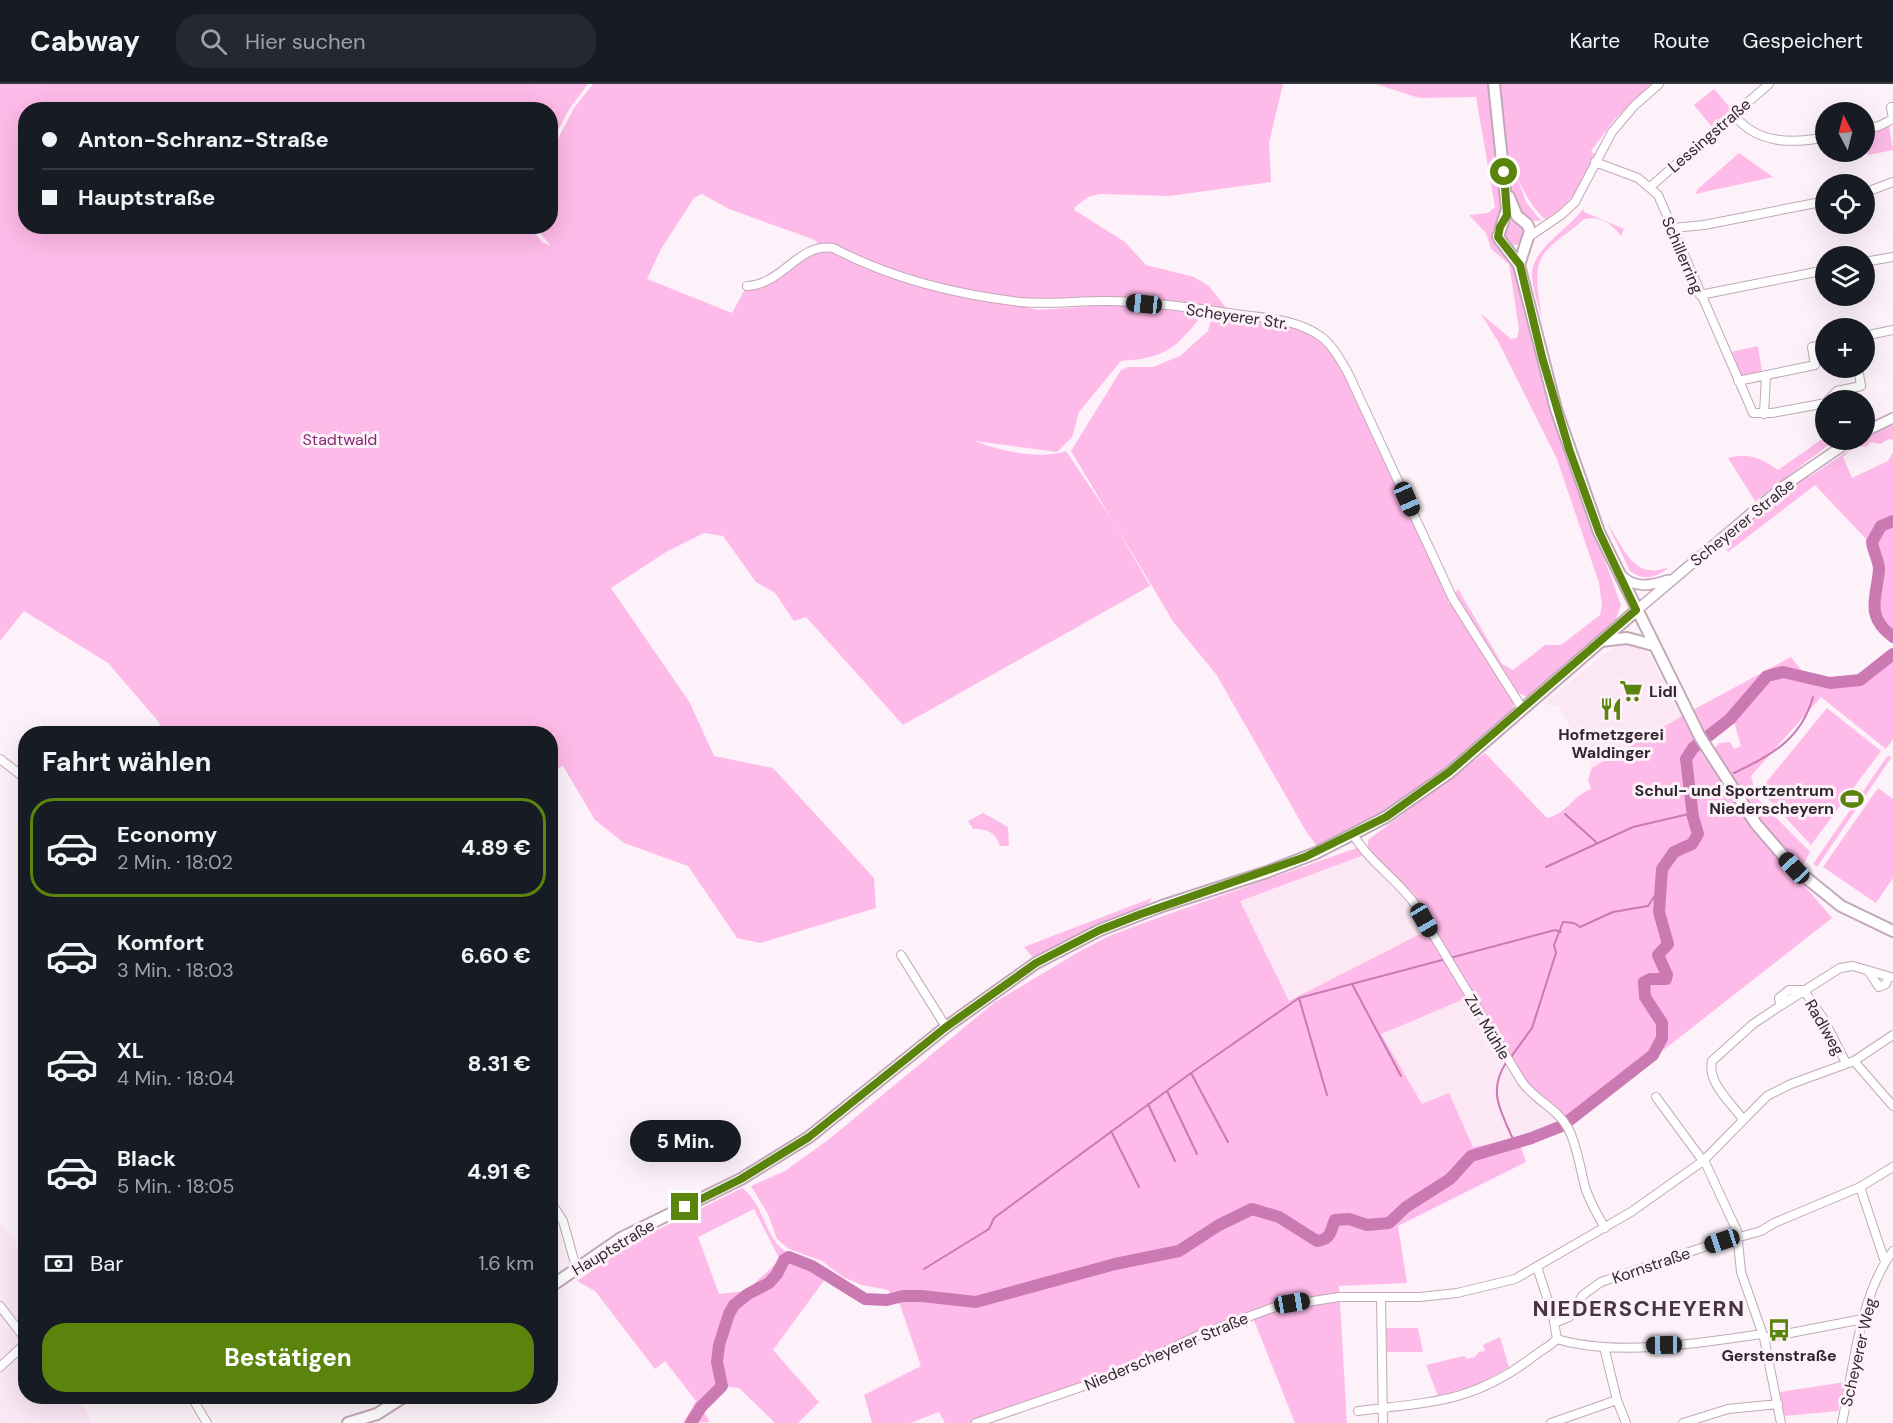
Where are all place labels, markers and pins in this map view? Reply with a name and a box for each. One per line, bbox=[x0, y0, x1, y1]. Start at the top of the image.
supermarket icon: Lidl bbox=[1618, 678, 1644, 704]
place label: Lidl bbox=[1649, 681, 1677, 702]
restaurant icon: Hofmetzgerei Waldinger bbox=[1598, 696, 1624, 722]
place label: Hofmetzgerei Waldinger bbox=[1558, 724, 1664, 763]
place label: Schul- und Sportzentrum Niederscheyern bbox=[1635, 780, 1834, 819]
sports icon: Schul- und Sportzentrum Niederscheyern bbox=[1839, 786, 1865, 812]
bus stop icon: Gerstenstraße bbox=[1766, 1317, 1792, 1343]
place label: Gerstenstraße bbox=[1721, 1345, 1837, 1366]

